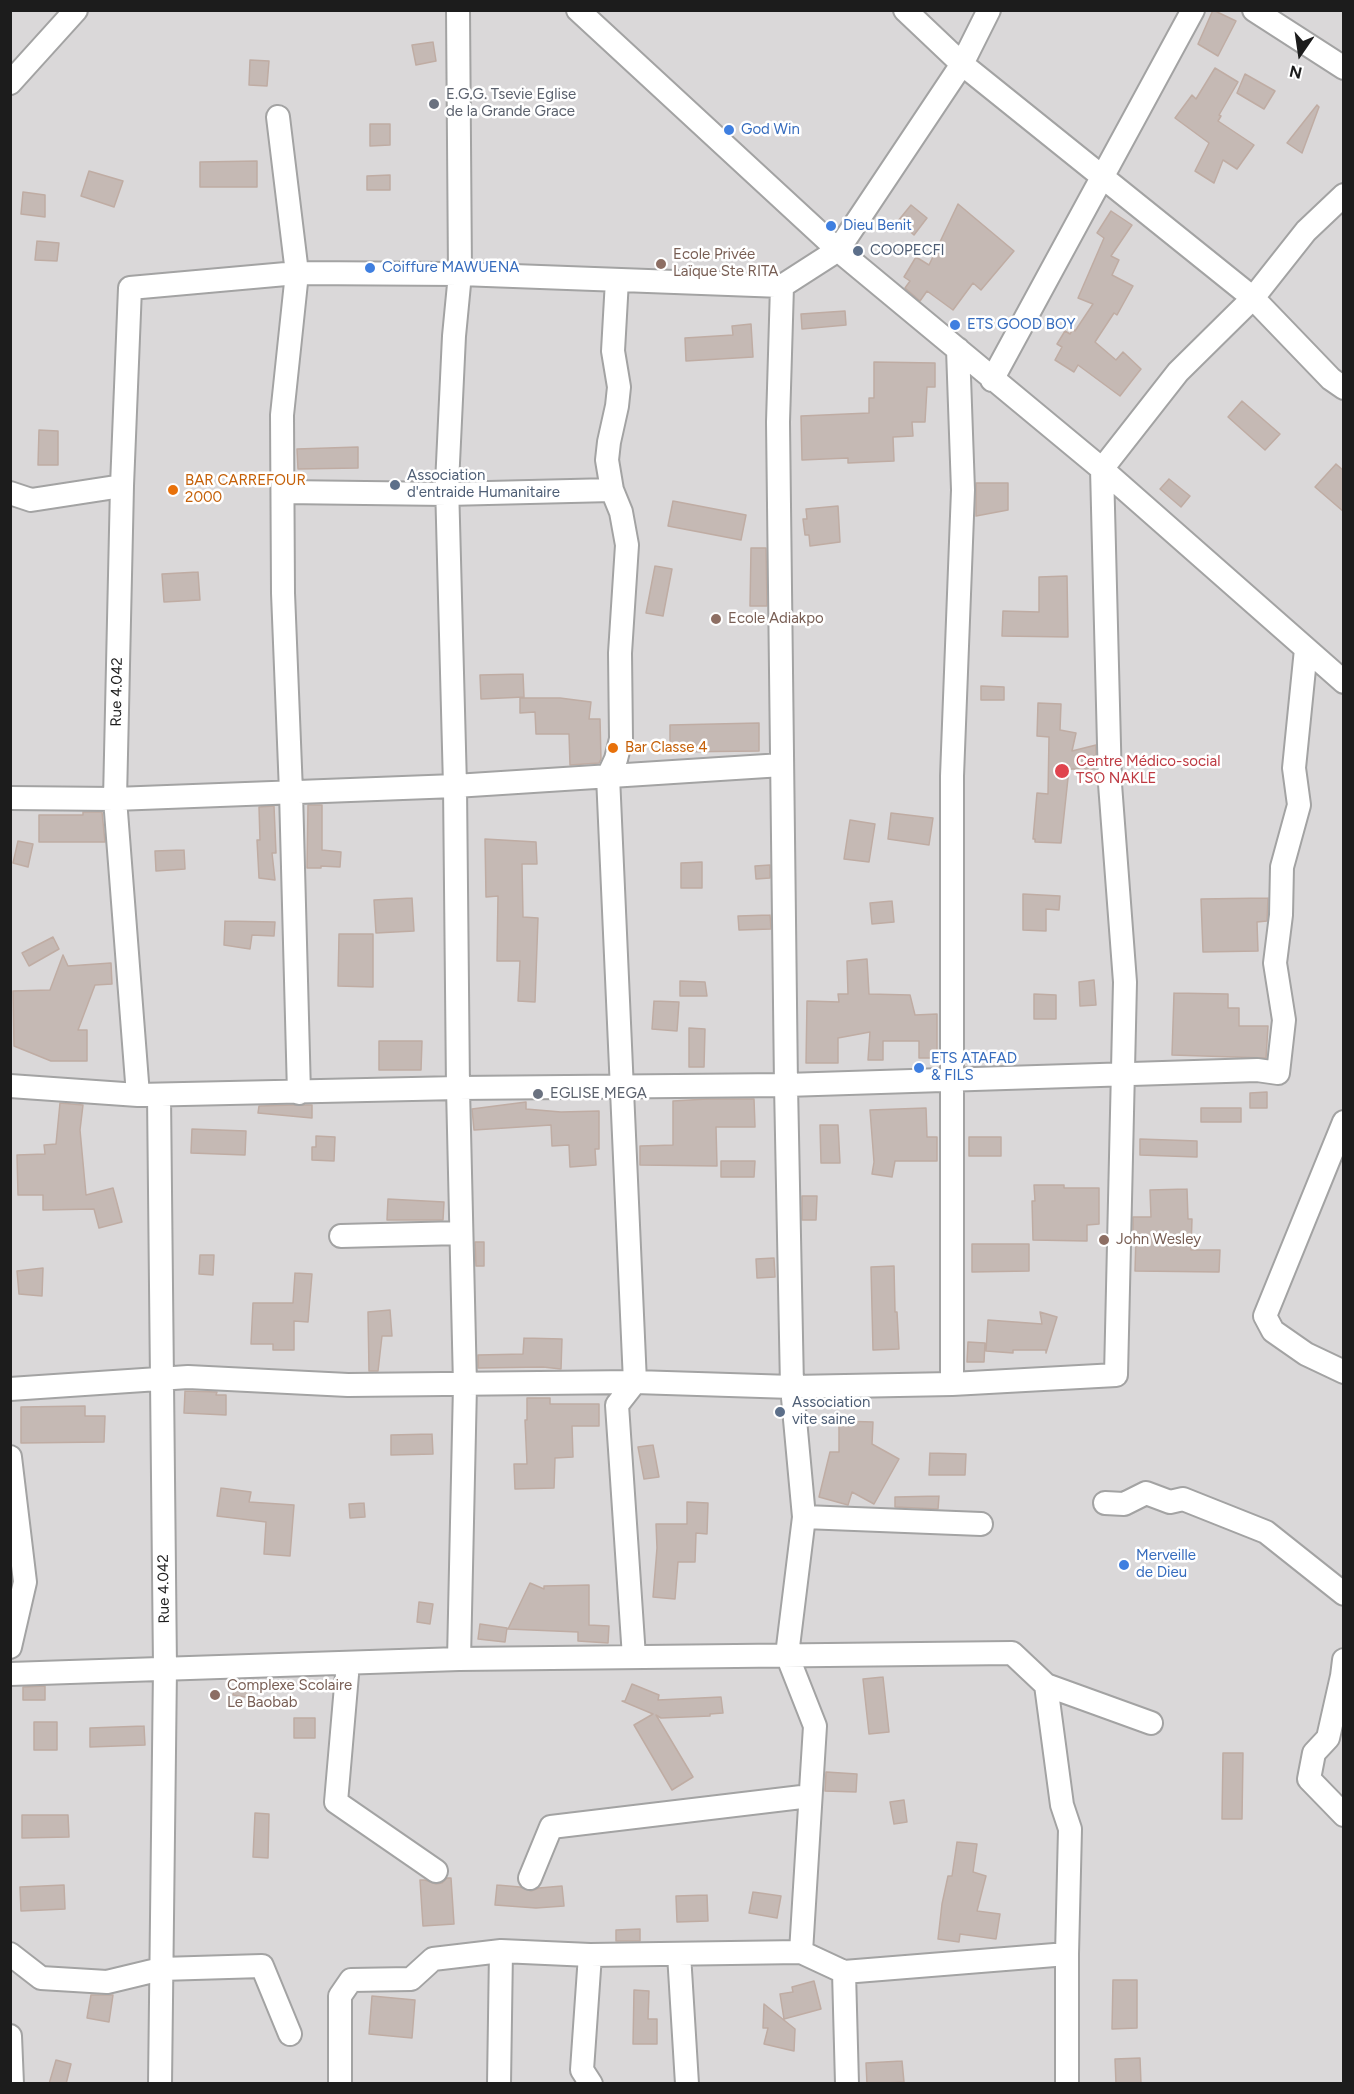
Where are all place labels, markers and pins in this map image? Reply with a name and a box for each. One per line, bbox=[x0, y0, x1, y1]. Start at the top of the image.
place label: E.G.G. Tsevie Eglise de la Grande Grace bbox=[446, 86, 576, 121]
marker: E.G.G. Tsevie Eglise de la Grande Grace bbox=[427, 97, 441, 111]
place label: God Win bbox=[741, 121, 800, 139]
marker: God Win bbox=[722, 123, 736, 137]
place label: Dieu Benit bbox=[843, 217, 912, 235]
marker: Dieu Benit bbox=[824, 219, 838, 233]
place label: COOPECFI bbox=[870, 242, 945, 260]
marker: COOPECFI bbox=[851, 244, 865, 258]
place label: Ecole Privée Laïque Ste RITA bbox=[673, 246, 778, 281]
marker: Ecole Privée Laïque Ste RITA bbox=[654, 257, 668, 271]
place label: Coiffure MAWUENA bbox=[382, 259, 519, 277]
marker: Coiffure MAWUENA bbox=[363, 261, 377, 275]
place label: ETS GOOD BOY bbox=[967, 316, 1075, 334]
marker: ETS GOOD BOY bbox=[948, 318, 962, 332]
place label: Association d'entraide Humanitaire bbox=[407, 467, 560, 502]
place label: BAR CARREFOUR 2000 bbox=[185, 472, 306, 507]
marker: Association d'entraide Humanitaire bbox=[388, 478, 402, 492]
marker: BAR CARREFOUR 2000 bbox=[166, 483, 180, 497]
place label: Ecole Adiakpo bbox=[728, 610, 824, 628]
marker: Ecole Adiakpo bbox=[709, 612, 723, 626]
place label: Bar Classe 4 bbox=[625, 739, 708, 757]
marker: Bar Classe 4 bbox=[606, 741, 620, 755]
place label: Centre Médico-social TSO NAKLE bbox=[1076, 753, 1220, 788]
marker: Centre Médico-social TSO NAKLE bbox=[1053, 762, 1071, 780]
place label: ETS ATAFAD & FILS bbox=[931, 1050, 1017, 1085]
marker: ETS ATAFAD & FILS bbox=[912, 1061, 926, 1075]
place label: EGLISE MEGA bbox=[550, 1085, 647, 1103]
marker: EGLISE MEGA bbox=[531, 1087, 545, 1101]
place label: John Wesley bbox=[1116, 1231, 1201, 1249]
marker: John Wesley bbox=[1097, 1233, 1111, 1247]
place label: Association vite saine bbox=[792, 1394, 870, 1429]
marker: Association vite saine bbox=[773, 1405, 787, 1419]
place label: Merveille de Dieu bbox=[1136, 1547, 1196, 1582]
marker: Merveille de Dieu bbox=[1117, 1558, 1131, 1572]
place label: Complexe Scolaire Le Baobab bbox=[227, 1677, 352, 1712]
marker: Complexe Scolaire Le Baobab bbox=[208, 1688, 222, 1702]

